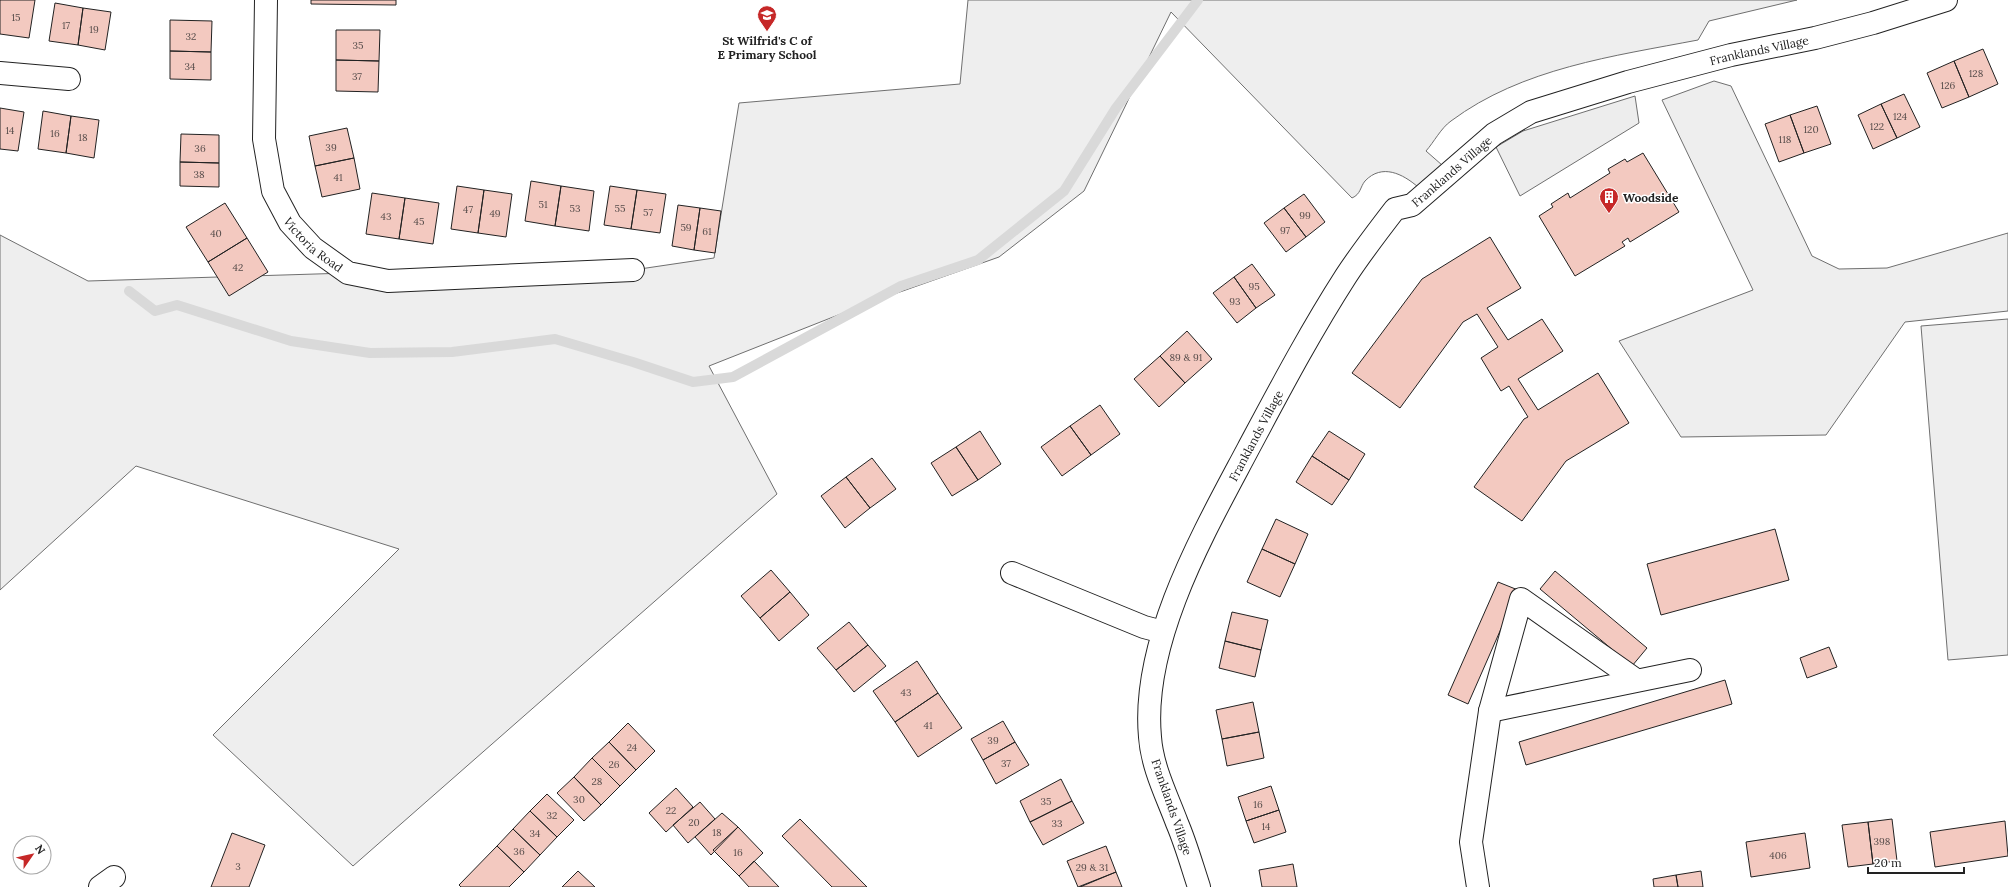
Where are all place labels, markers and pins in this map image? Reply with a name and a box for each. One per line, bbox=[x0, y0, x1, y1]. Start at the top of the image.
school or university icon: St Wilfrid's C of E Primary School bbox=[756, 4, 778, 32]
place label: St Wilfrid's C of E Primary School bbox=[717, 33, 817, 62]
building icon: Woodside bbox=[1598, 186, 1620, 214]
place label: Woodside bbox=[1623, 190, 1679, 205]

